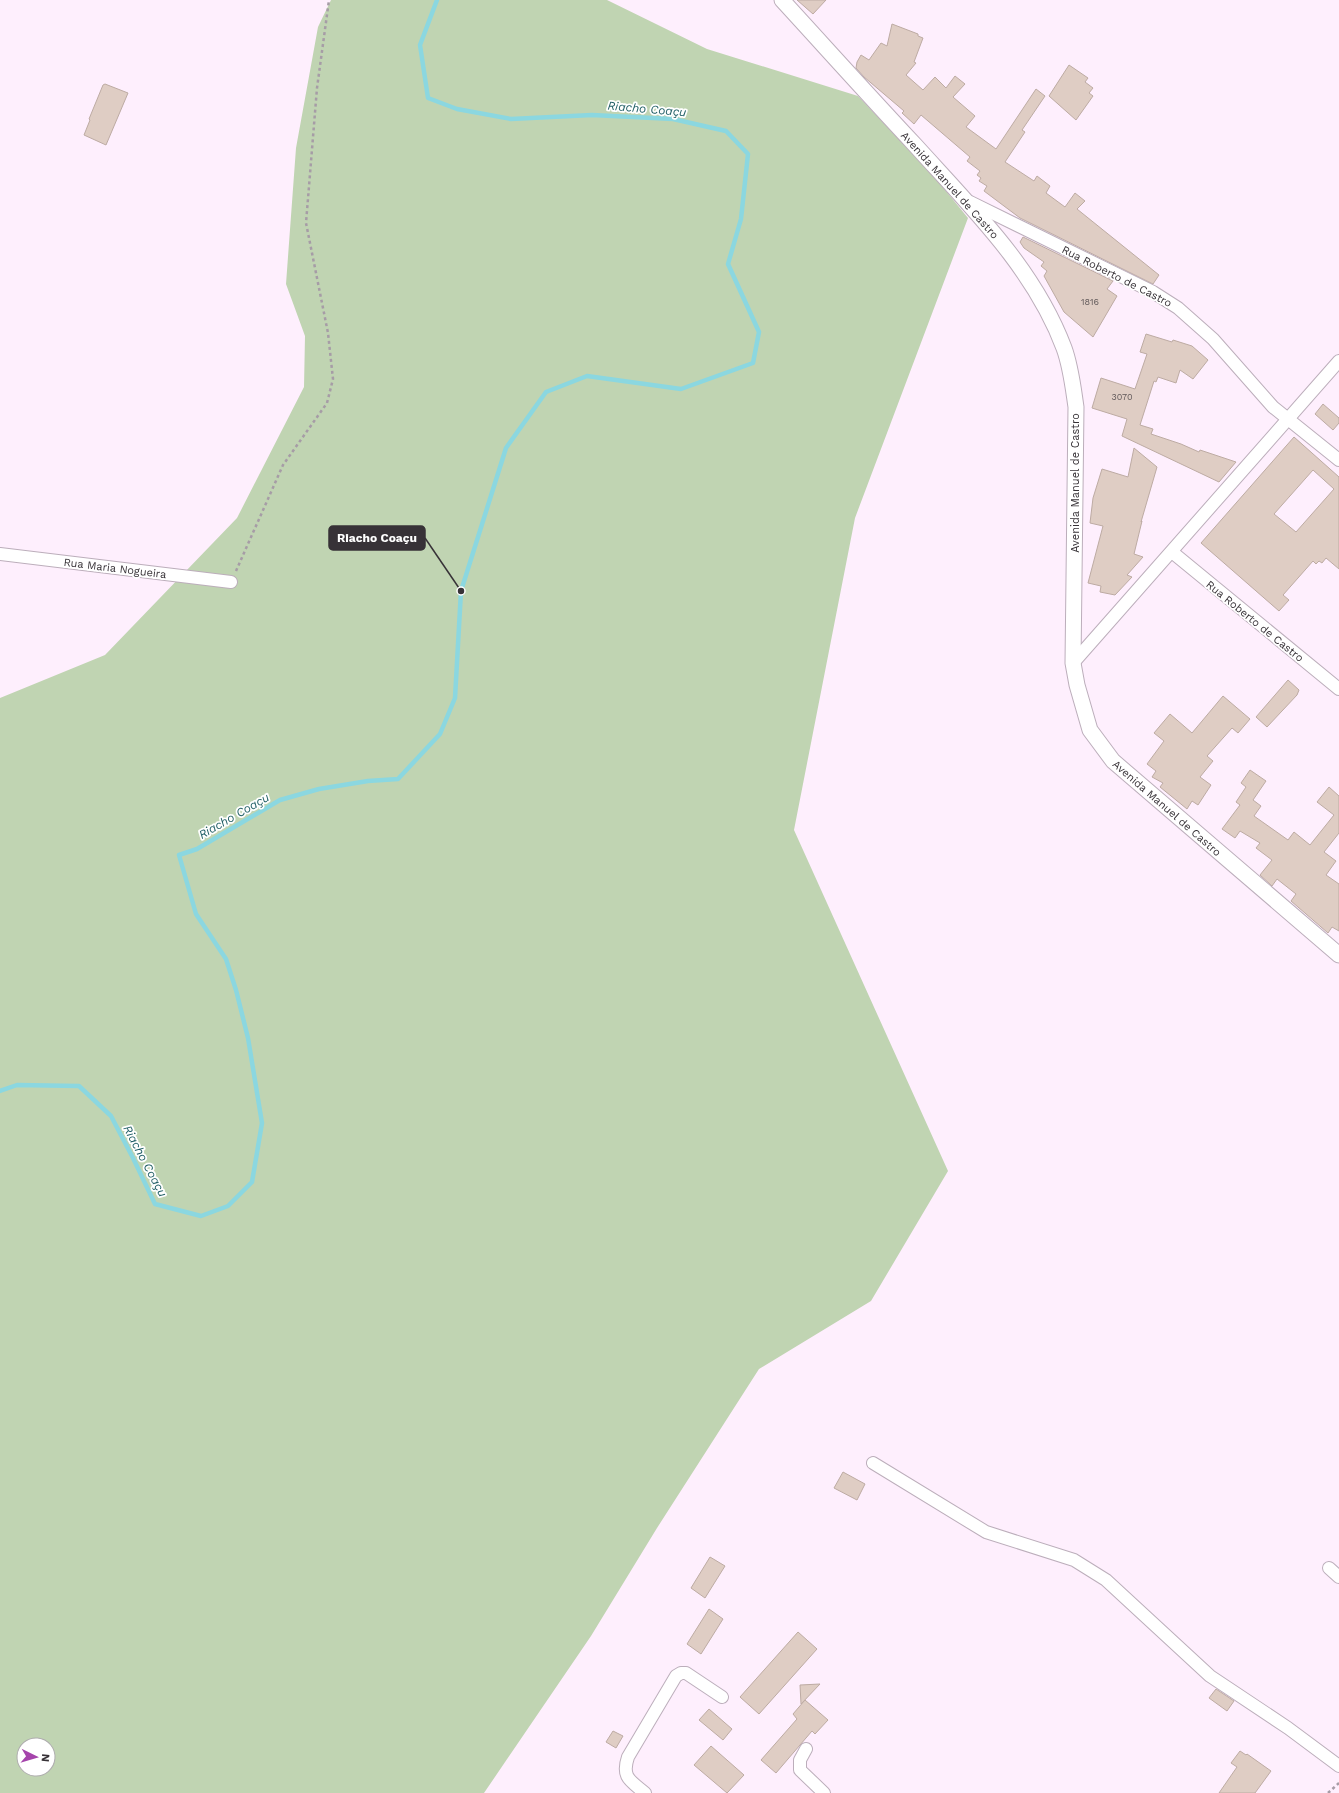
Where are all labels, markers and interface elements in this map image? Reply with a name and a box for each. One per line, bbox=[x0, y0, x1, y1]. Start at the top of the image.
water label: Riacho Coaçu bbox=[607, 99, 687, 119]
street label: Avenida Manuel de Castro bbox=[898, 129, 1001, 242]
street label: Rua Roberto de Castro bbox=[1060, 243, 1174, 310]
house number: 1816 bbox=[1081, 297, 1099, 307]
house number: 3070 bbox=[1111, 392, 1133, 402]
street label: Avenida Manuel de Castro bbox=[1069, 413, 1082, 553]
callout: Riacho Coaçu bbox=[329, 526, 425, 550]
text: Riacho Coaçu bbox=[337, 531, 417, 545]
street label: Rua Maria Nogueira bbox=[63, 556, 167, 581]
street label: Rua Roberto de Castro bbox=[1203, 578, 1306, 665]
street label: Avenida Manuel de Castro bbox=[1110, 758, 1224, 859]
water label: Riacho Coaçu bbox=[196, 790, 272, 842]
water label: Riacho Coaçu bbox=[120, 1123, 170, 1199]
north arrow bbox=[16, 1737, 56, 1777]
text: N bbox=[39, 1753, 52, 1762]

